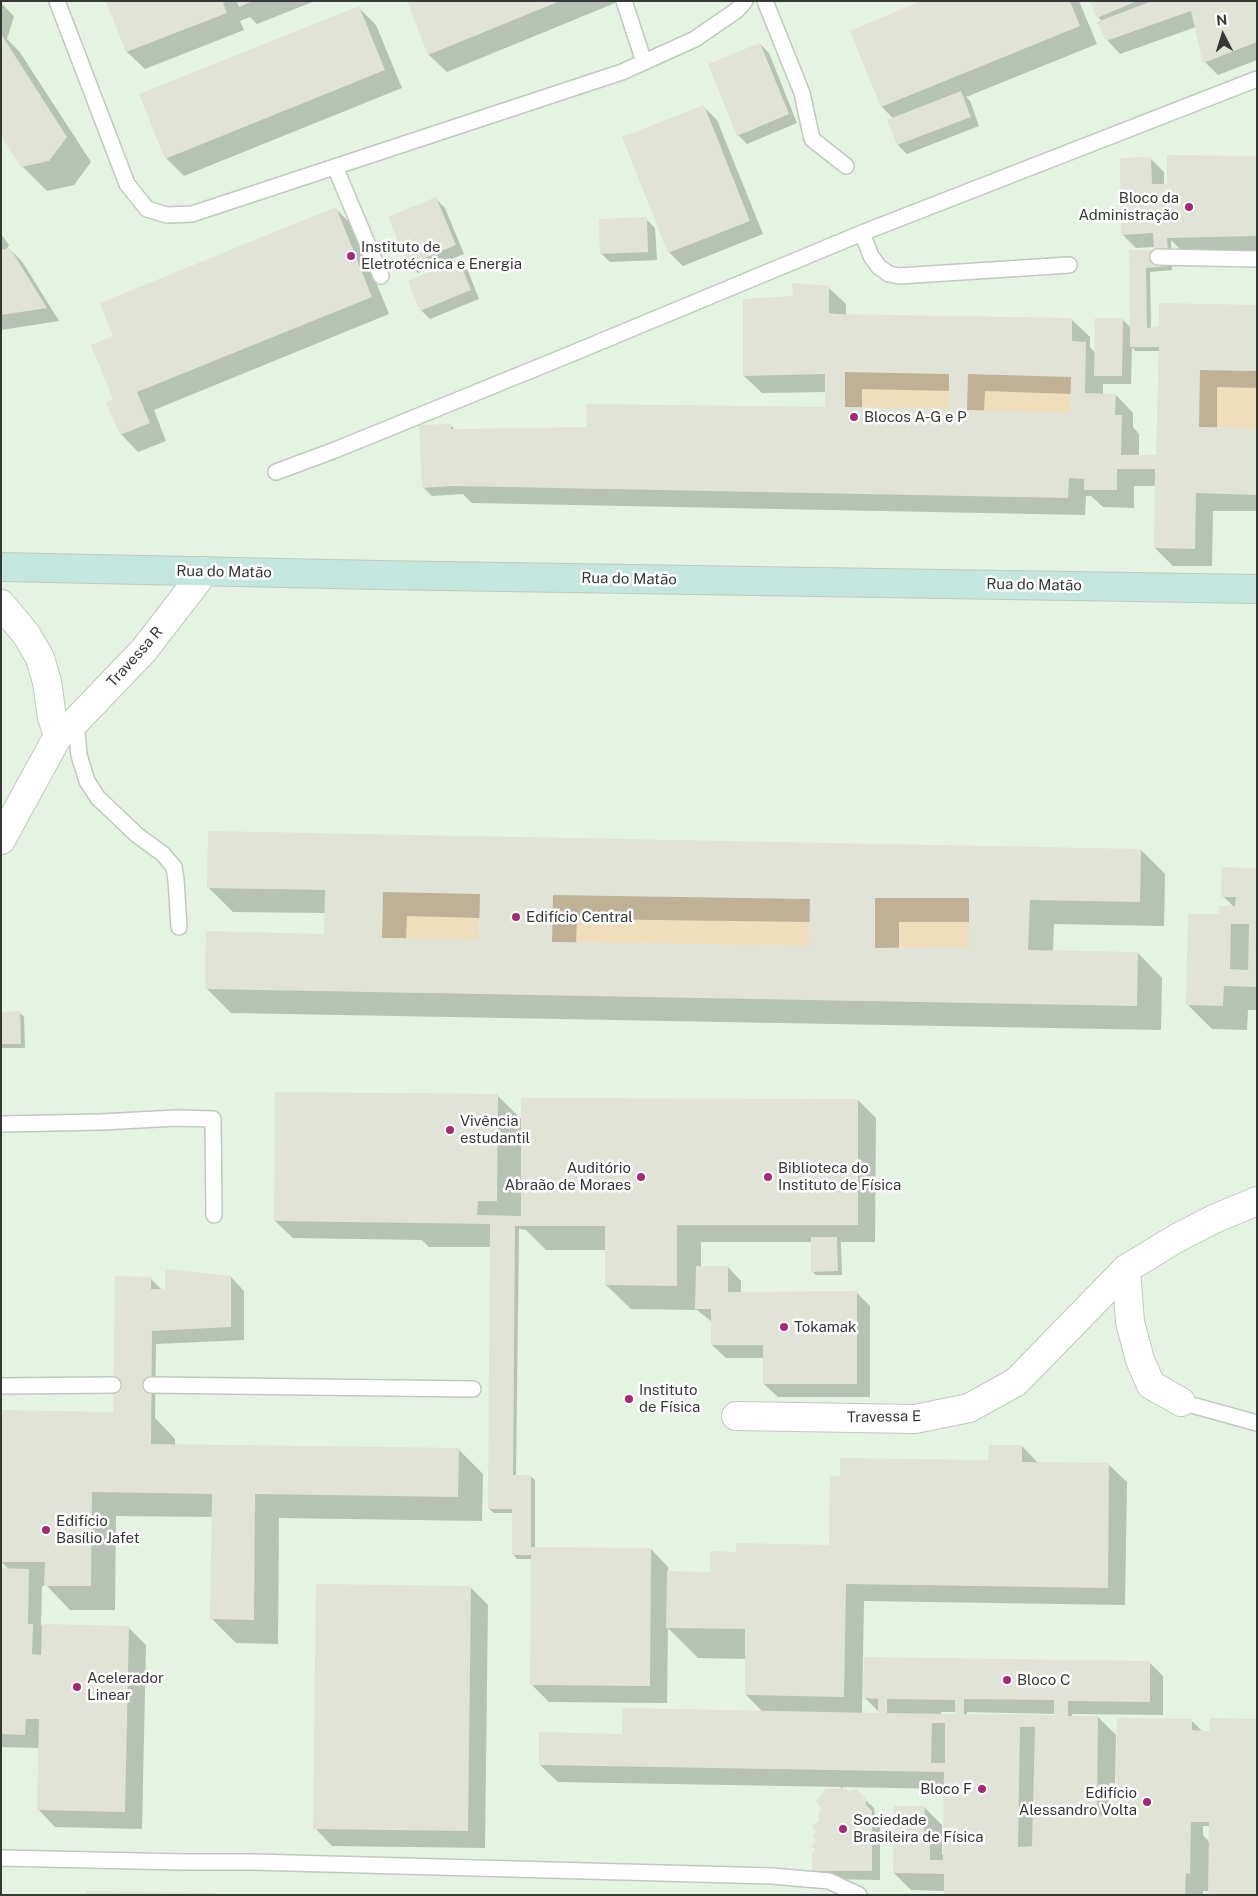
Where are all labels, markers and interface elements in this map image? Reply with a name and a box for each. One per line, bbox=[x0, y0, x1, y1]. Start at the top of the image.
north arrow bbox=[1198, 10, 1248, 60]
text: N bbox=[1216, 12, 1228, 29]
place label: Bloco da Administração bbox=[1078, 189, 1179, 224]
marker: Bloco da Administração bbox=[1183, 201, 1195, 213]
place label: Instituto de Eletrotécnica e Energia bbox=[361, 238, 522, 273]
marker: Instituto de Eletrotécnica e Energia bbox=[345, 250, 357, 262]
place label: Blocos A-G e P bbox=[864, 408, 967, 426]
marker: Blocos A-G e P bbox=[848, 411, 860, 423]
street label: Rua do Matão bbox=[176, 562, 272, 582]
street label: Rua do Matão bbox=[581, 569, 677, 589]
street label: Rua do Matão bbox=[986, 575, 1082, 595]
street label: Travessa R bbox=[103, 623, 167, 691]
place label: Edifício Central bbox=[526, 908, 633, 926]
marker: Edifício Central bbox=[510, 911, 522, 923]
place label: Vivência estudantil bbox=[460, 1112, 530, 1147]
marker: Vivência estudantil bbox=[444, 1124, 456, 1136]
place label: Auditório Abraão de Moraes bbox=[504, 1159, 631, 1194]
place label: Biblioteca do Instituto de Física bbox=[778, 1159, 901, 1194]
marker: Auditório Abraão de Moraes bbox=[635, 1171, 647, 1183]
marker: Biblioteca do Instituto de Física bbox=[762, 1171, 774, 1183]
place label: Tokamak bbox=[794, 1318, 857, 1336]
marker: Tokamak bbox=[778, 1321, 790, 1333]
place label: Instituto de Física bbox=[639, 1381, 700, 1416]
marker: Instituto de Física bbox=[623, 1393, 635, 1405]
street label: Travessa E bbox=[847, 1407, 921, 1427]
place label: Edifício Basílio Jafet bbox=[56, 1512, 140, 1547]
marker: Edifício Basílio Jafet bbox=[40, 1524, 52, 1536]
place label: Acelerador Linear bbox=[87, 1669, 164, 1704]
place label: Bloco C bbox=[1017, 1671, 1070, 1689]
marker: Bloco C bbox=[1001, 1674, 1013, 1686]
marker: Acelerador Linear bbox=[71, 1681, 83, 1693]
place label: Bloco F bbox=[920, 1780, 972, 1798]
marker: Bloco F bbox=[976, 1783, 988, 1795]
place label: Edifício Alessandro Volta bbox=[1019, 1784, 1137, 1819]
marker: Edifício Alessandro Volta bbox=[1141, 1796, 1153, 1808]
place label: Sociedade Brasileira de Física bbox=[853, 1811, 984, 1846]
marker: Sociedade Brasileira de Física bbox=[837, 1823, 849, 1835]

